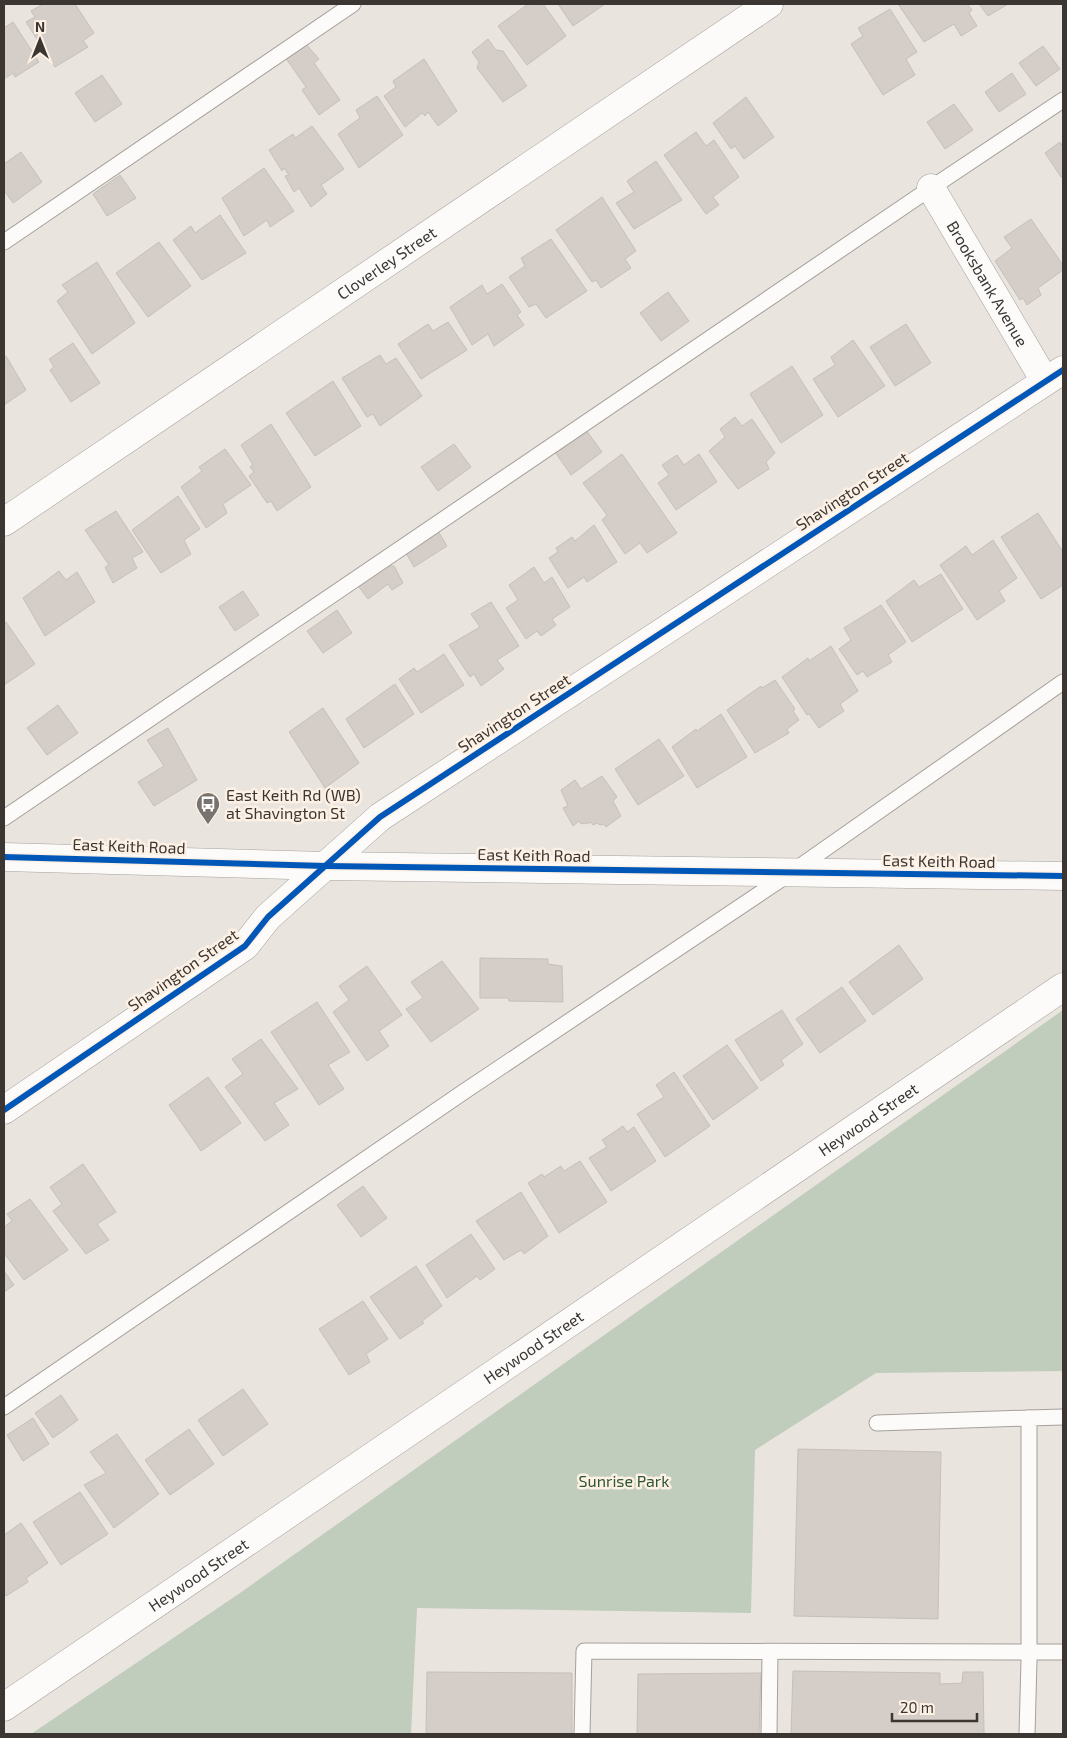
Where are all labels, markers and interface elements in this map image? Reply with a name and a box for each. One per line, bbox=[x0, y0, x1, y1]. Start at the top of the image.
north arrow bbox=[15, 15, 65, 65]
text: N bbox=[35, 18, 45, 35]
street label: Brooksbank Avenue bbox=[943, 217, 1032, 350]
street label: Cloverley Street bbox=[333, 222, 440, 303]
street label: Shavington Street bbox=[792, 447, 912, 534]
street label: Shavington Street bbox=[454, 669, 574, 756]
place label: East Keith Rd (WB) at Shavington St bbox=[226, 785, 361, 822]
bus stop icon: East Keith Rd (WB) at Shavington St bbox=[195, 791, 221, 825]
street label: East Keith Road bbox=[72, 834, 186, 857]
street label: East Keith Road bbox=[477, 844, 591, 865]
street label: East Keith Road bbox=[882, 850, 996, 871]
street label: Shavington Street bbox=[124, 924, 242, 1015]
street label: Heywood Street bbox=[814, 1078, 921, 1160]
street label: Heywood Street bbox=[480, 1306, 586, 1387]
park label: Sunrise Park bbox=[579, 1471, 669, 1490]
street label: Heywood Street bbox=[145, 1534, 251, 1615]
scale bar bbox=[892, 1690, 977, 1722]
text: 20 m bbox=[900, 1698, 934, 1716]

